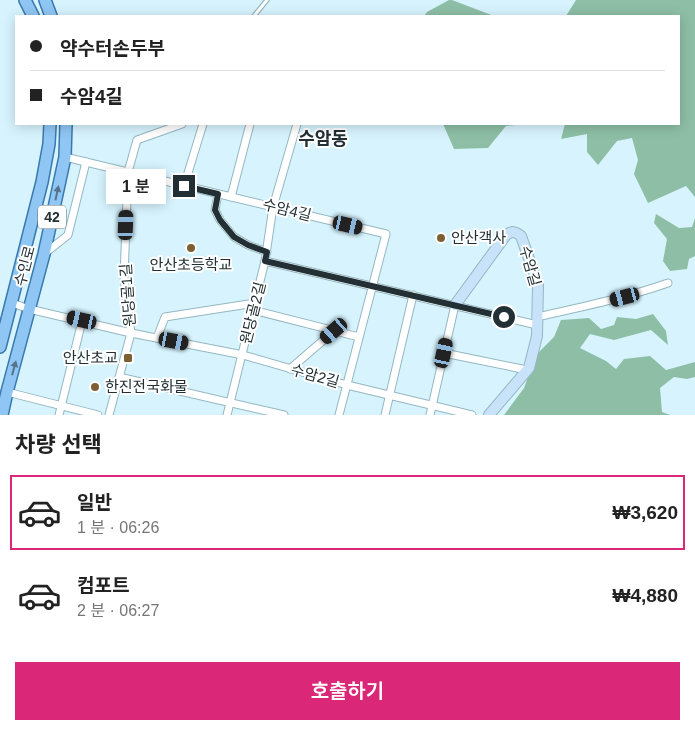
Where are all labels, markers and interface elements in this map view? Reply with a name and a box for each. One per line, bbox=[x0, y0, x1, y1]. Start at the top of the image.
text: 약수터손두부 bbox=[60, 38, 165, 59]
text: 수암4길 bbox=[60, 86, 123, 107]
district label: 수암동 bbox=[298, 129, 348, 149]
callout: 1 분 bbox=[106, 168, 166, 204]
route end bbox=[173, 175, 195, 197]
text: 1 분 bbox=[122, 178, 150, 195]
one-way arrow bbox=[53, 186, 61, 201]
street label: 수암4길 bbox=[261, 195, 313, 224]
road number: 42 bbox=[38, 206, 66, 228]
car bbox=[117, 210, 134, 240]
car bbox=[331, 214, 364, 236]
place label: 안산객사 bbox=[451, 229, 506, 246]
marker: 안산객사 bbox=[435, 232, 447, 244]
marker: 안산초등학교 bbox=[185, 242, 197, 254]
street label: 수인로 bbox=[11, 244, 38, 288]
street label: 수암길 bbox=[517, 244, 544, 288]
place label: 안산초등학교 bbox=[150, 256, 232, 273]
street label: 원당골1길 bbox=[117, 263, 138, 327]
street label: 원당골2길 bbox=[237, 280, 268, 346]
car bbox=[608, 286, 641, 308]
route start bbox=[493, 306, 515, 328]
car bbox=[65, 309, 98, 331]
car bbox=[317, 315, 350, 347]
car bbox=[157, 331, 190, 351]
car bbox=[433, 337, 454, 369]
place label: 안산초교 bbox=[63, 349, 118, 366]
marker: 안산초교 bbox=[122, 352, 134, 364]
one-way arrow bbox=[10, 360, 18, 375]
street label: 수암2길 bbox=[289, 360, 341, 391]
place label: 한진전국화물 bbox=[105, 378, 188, 395]
marker: 한진전국화물 bbox=[89, 381, 101, 393]
text: 차량 선택 bbox=[15, 432, 102, 457]
icon: car bbox=[17, 490, 62, 535]
text: 일반 bbox=[77, 492, 112, 513]
text: ₩3,620 bbox=[613, 502, 678, 523]
text: 1 분 · 06:26 bbox=[77, 519, 159, 536]
icon: car bbox=[17, 573, 62, 618]
text: 컴포트 bbox=[77, 575, 129, 596]
text: ₩4,880 bbox=[613, 585, 678, 606]
text: 2 분 · 06:27 bbox=[77, 602, 159, 619]
button: 호출하기 bbox=[15, 662, 680, 720]

